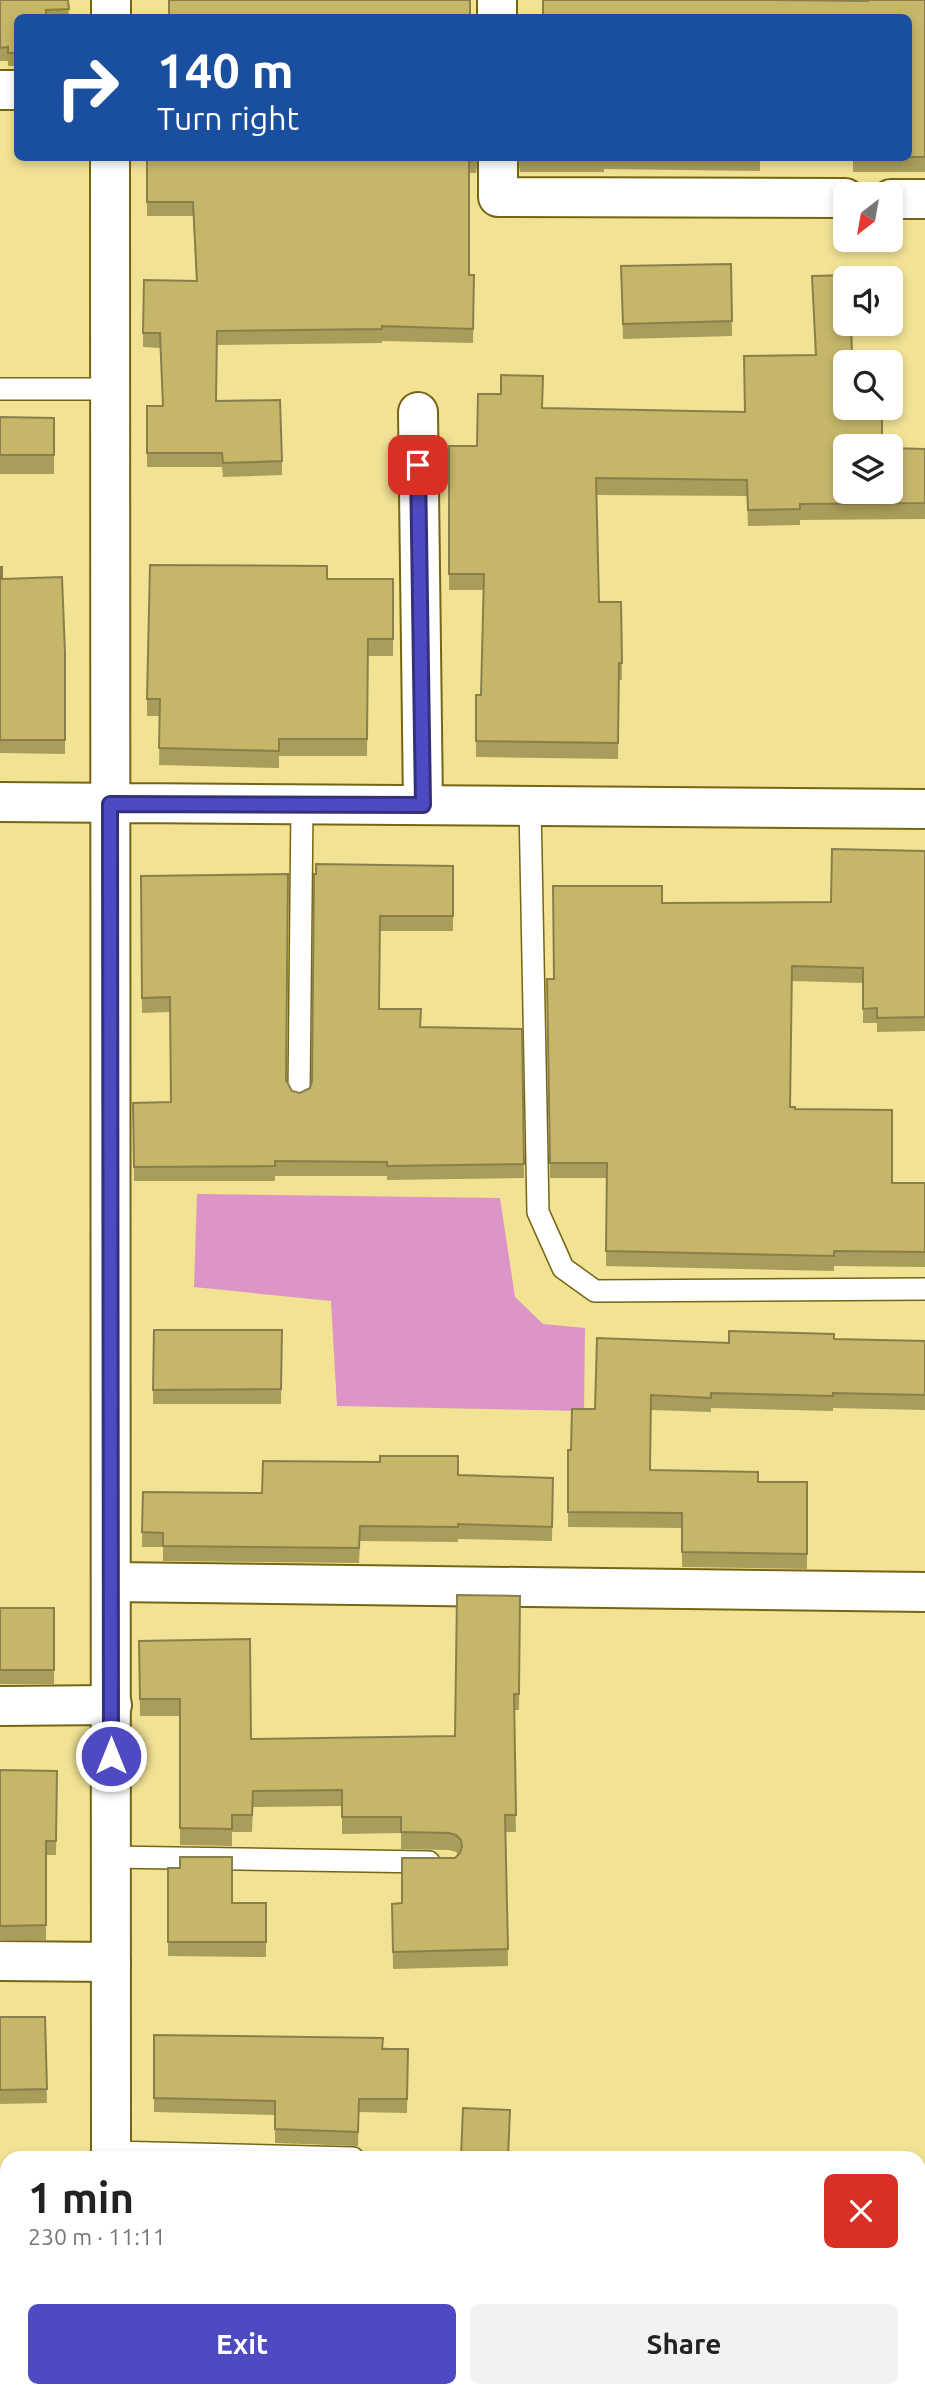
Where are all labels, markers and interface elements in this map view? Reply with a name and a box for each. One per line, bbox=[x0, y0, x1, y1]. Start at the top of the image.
icon: right bbox=[42, 42, 133, 133]
text: 140 m bbox=[157, 42, 294, 97]
text: Turn right bbox=[157, 100, 299, 136]
north arrow bbox=[833, 182, 903, 252]
map controls bbox=[833, 182, 903, 504]
button: sound bbox=[833, 266, 903, 336]
button: search bbox=[833, 350, 903, 420]
button: layers bbox=[833, 434, 903, 504]
pin bbox=[388, 435, 448, 495]
icon: arrive bbox=[399, 446, 437, 484]
position arrow bbox=[74, 1719, 148, 1793]
text: 1 min bbox=[28, 2174, 134, 2221]
button: close bbox=[824, 2174, 898, 2248]
text: 230 m · 11:11 bbox=[28, 2224, 166, 2249]
button: Exit bbox=[28, 2304, 456, 2384]
button: Share bbox=[470, 2304, 898, 2384]

